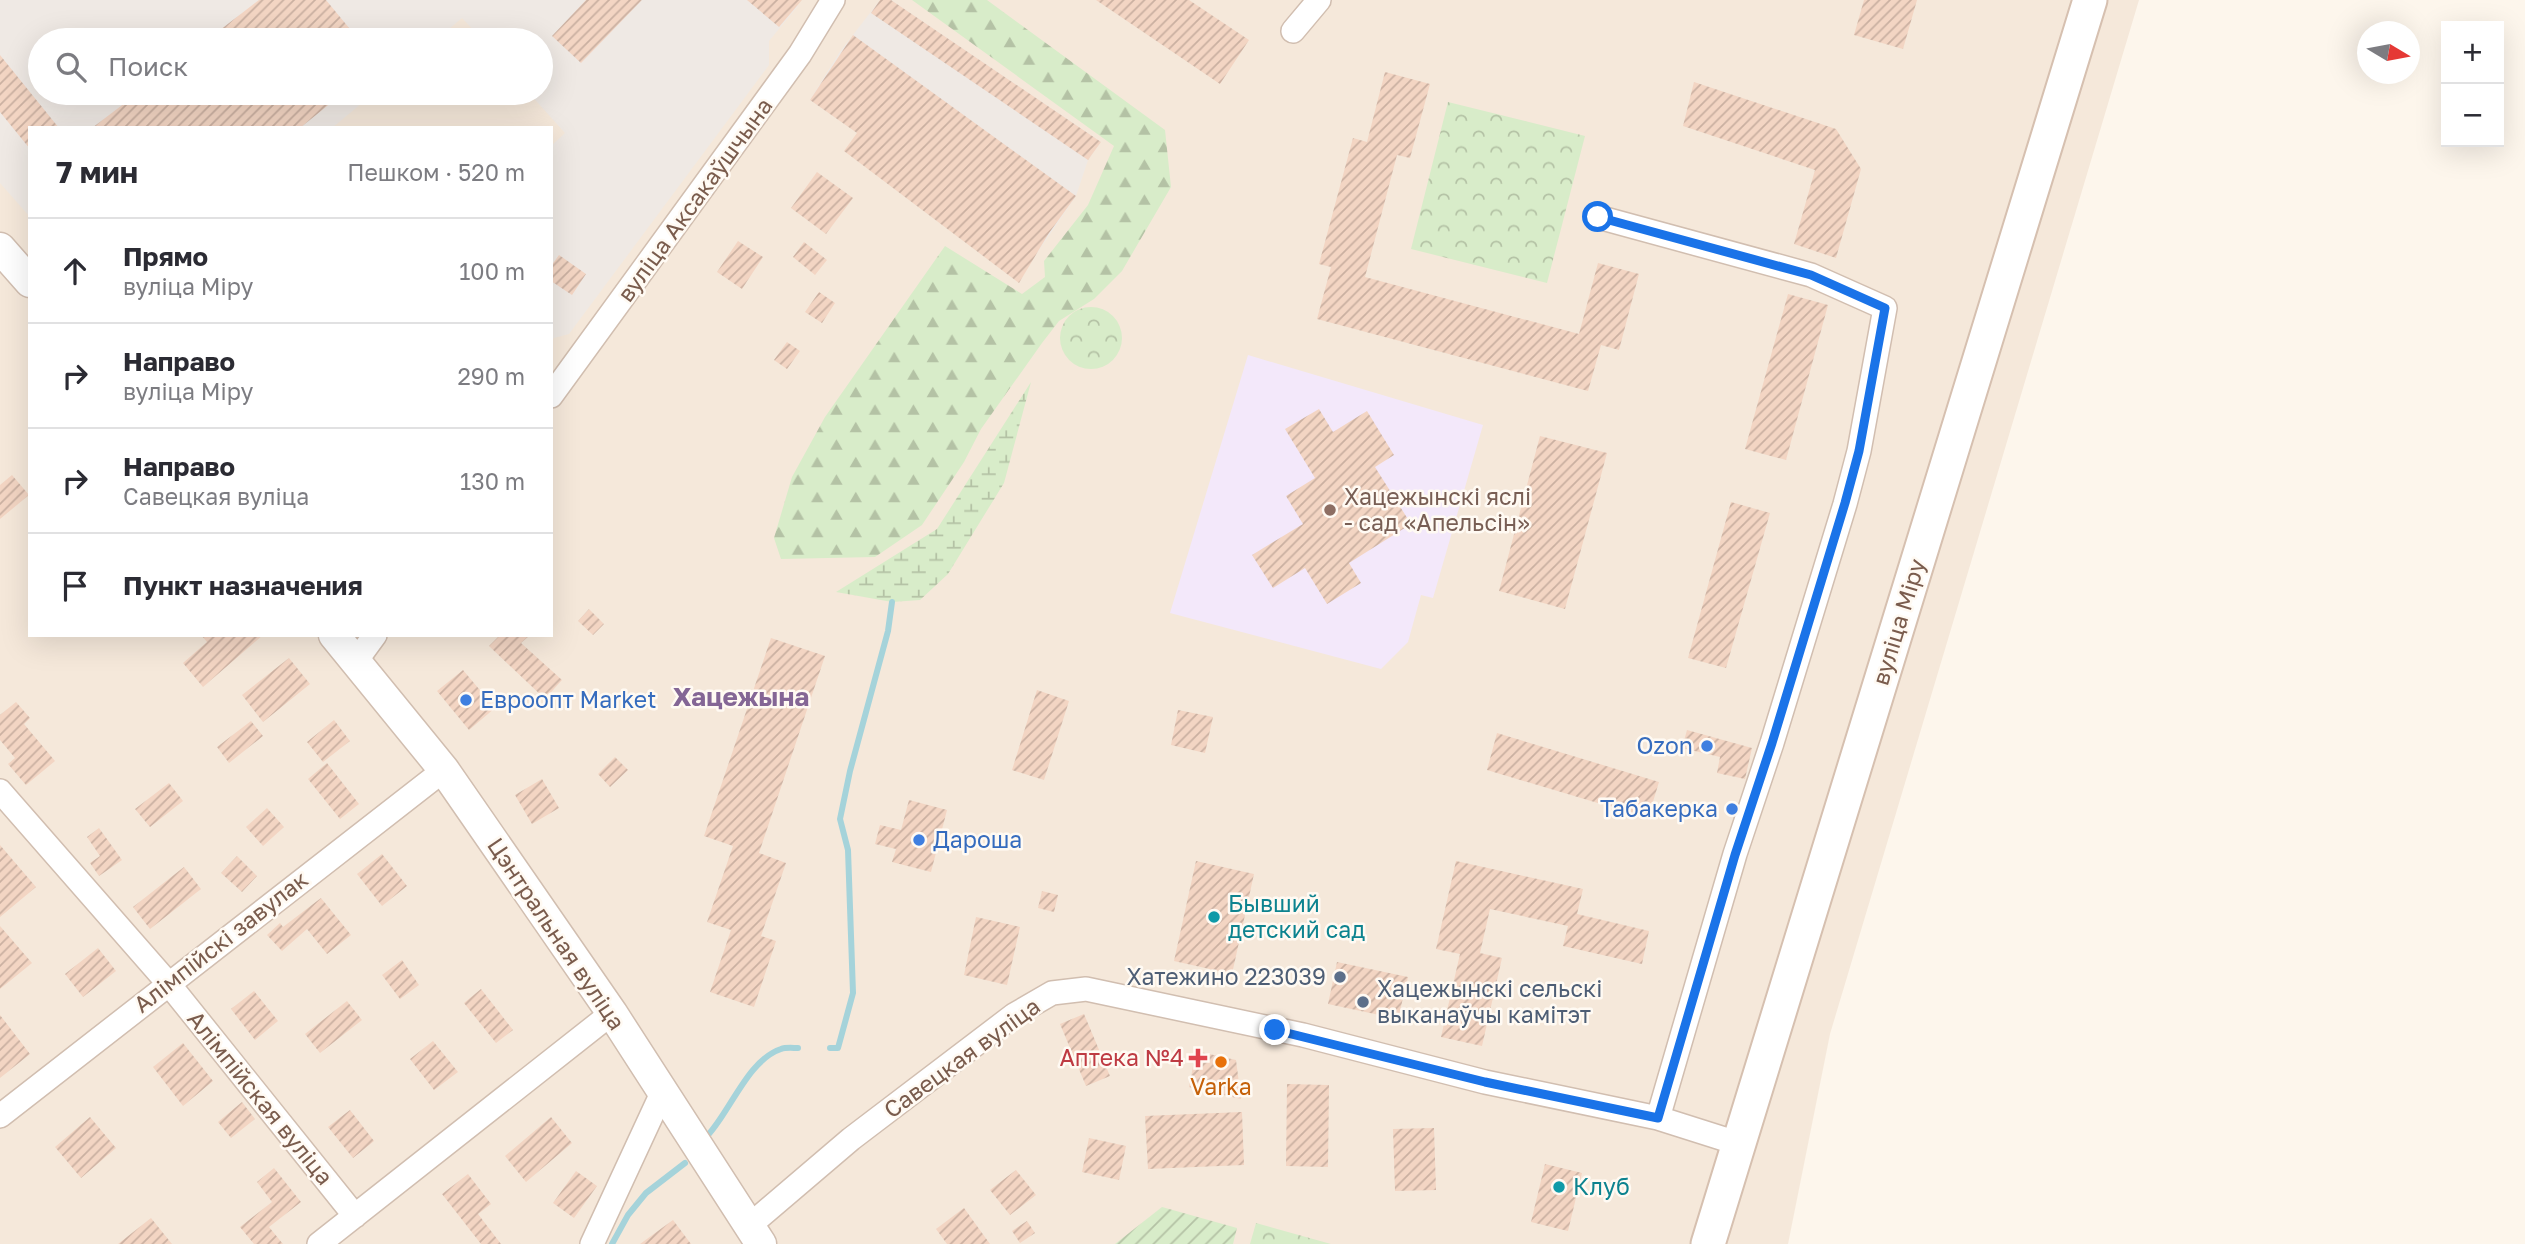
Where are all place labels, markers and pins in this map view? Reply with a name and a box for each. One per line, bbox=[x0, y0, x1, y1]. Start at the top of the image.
place label: Хацежынскі яслі - сад «Апельсін» bbox=[1344, 482, 1531, 536]
marker: Хацежынскі яслі - сад «Апельсін» bbox=[1322, 502, 1338, 518]
place label: Евроопт Market bbox=[480, 685, 656, 713]
marker: Евроопт Market bbox=[458, 692, 474, 708]
place label: Ozon bbox=[1637, 731, 1693, 759]
marker: Ozon bbox=[1699, 738, 1715, 754]
place label: Табакерка bbox=[1600, 794, 1718, 822]
marker: Табакерка bbox=[1724, 801, 1740, 817]
place label: Дароша bbox=[933, 825, 1022, 853]
marker: Дароша bbox=[911, 832, 927, 848]
place label: Бывший детский сад bbox=[1228, 889, 1365, 943]
marker: Бывший детский сад bbox=[1206, 909, 1222, 925]
place label: Хатежино 223039 bbox=[1127, 962, 1326, 990]
marker: Хатежино 223039 bbox=[1332, 969, 1348, 985]
place label: Хацежынскі сельскі выканаўчы камітэт bbox=[1377, 974, 1602, 1028]
marker: Хацежынскі сельскі выканаўчы камітэт bbox=[1355, 994, 1371, 1010]
place label: Аптека №4 bbox=[1059, 1043, 1184, 1071]
marker: Аптека №4 bbox=[1190, 1050, 1206, 1066]
marker: Varka bbox=[1213, 1054, 1229, 1070]
place label: Varka bbox=[1190, 1072, 1252, 1100]
place label: Клуб bbox=[1573, 1172, 1630, 1200]
marker: Клуб bbox=[1551, 1179, 1567, 1195]

